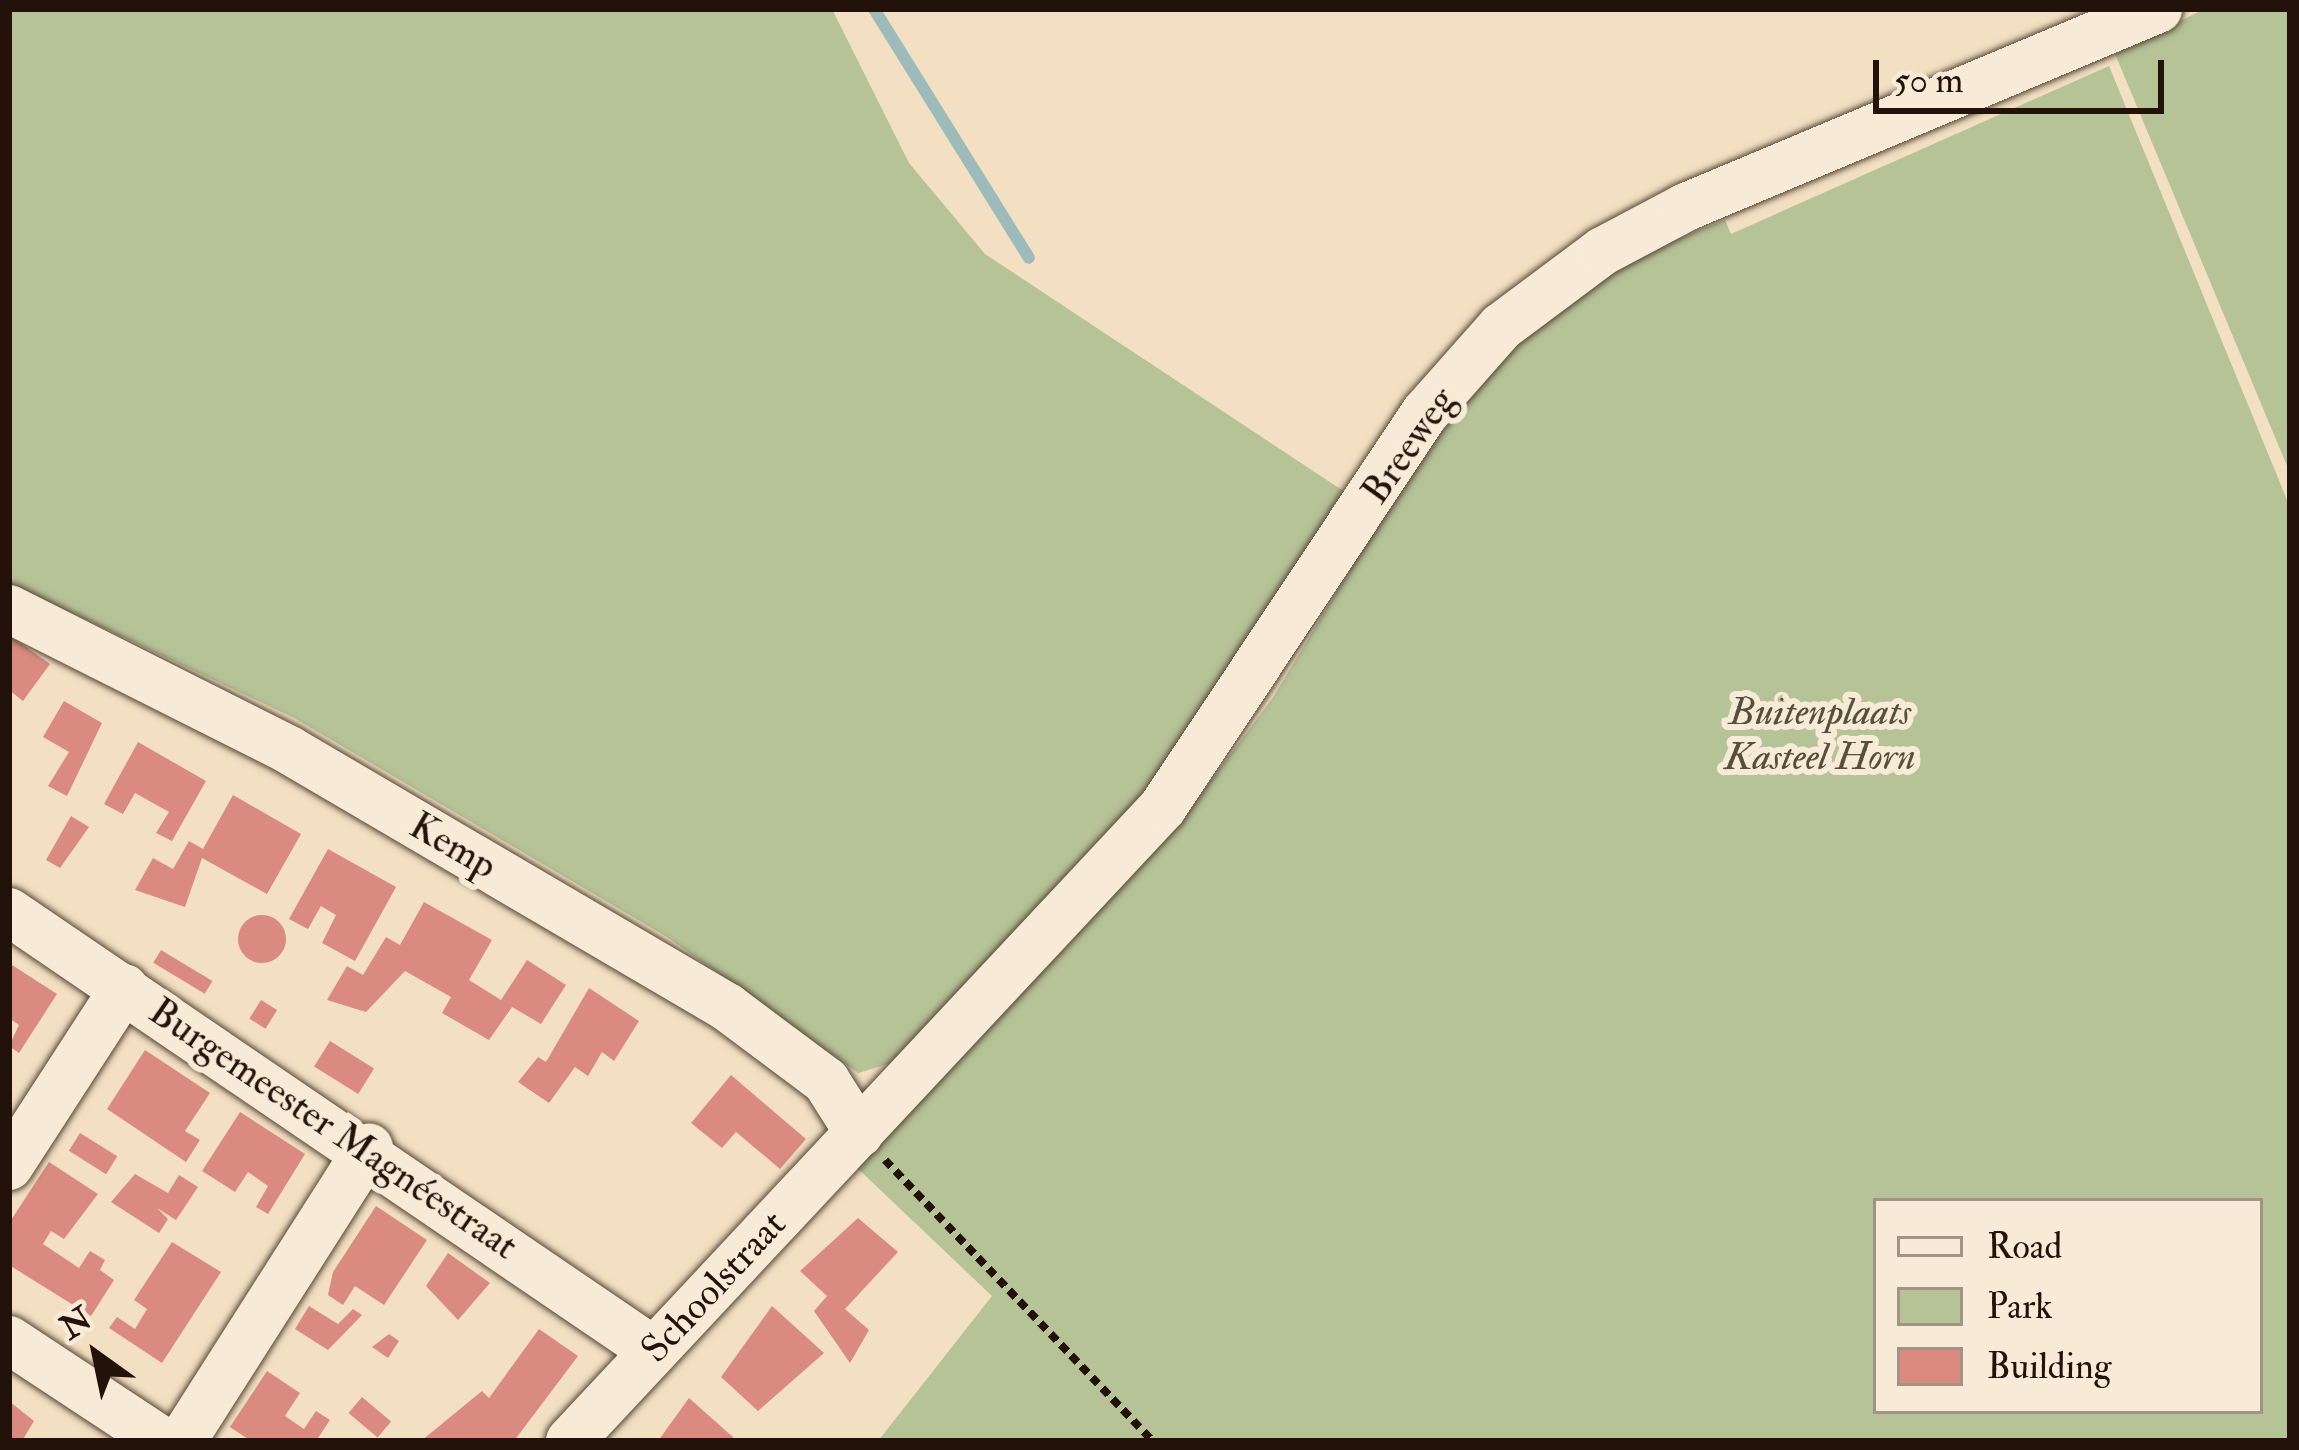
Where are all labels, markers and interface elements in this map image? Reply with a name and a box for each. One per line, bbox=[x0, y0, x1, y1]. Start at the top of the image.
scale bar bbox=[1879, 36, 2170, 110]
text: 50 m bbox=[1894, 58, 1963, 103]
street label: Breeweg bbox=[1352, 379, 1466, 513]
park label: Buitenplaats Kasteel Horn bbox=[1724, 690, 1916, 781]
street label: Kemp bbox=[401, 803, 505, 889]
street label: Burgemeester Magnéestraat bbox=[140, 988, 526, 1270]
legend bbox=[1873, 1198, 2263, 1414]
street label: Schoolstraat bbox=[632, 1201, 796, 1373]
text: Road bbox=[1987, 1224, 2062, 1269]
text: Park bbox=[1987, 1284, 2053, 1329]
north arrow bbox=[36, 1294, 156, 1414]
text: N bbox=[53, 1298, 100, 1349]
text: Building bbox=[1987, 1344, 2111, 1389]

